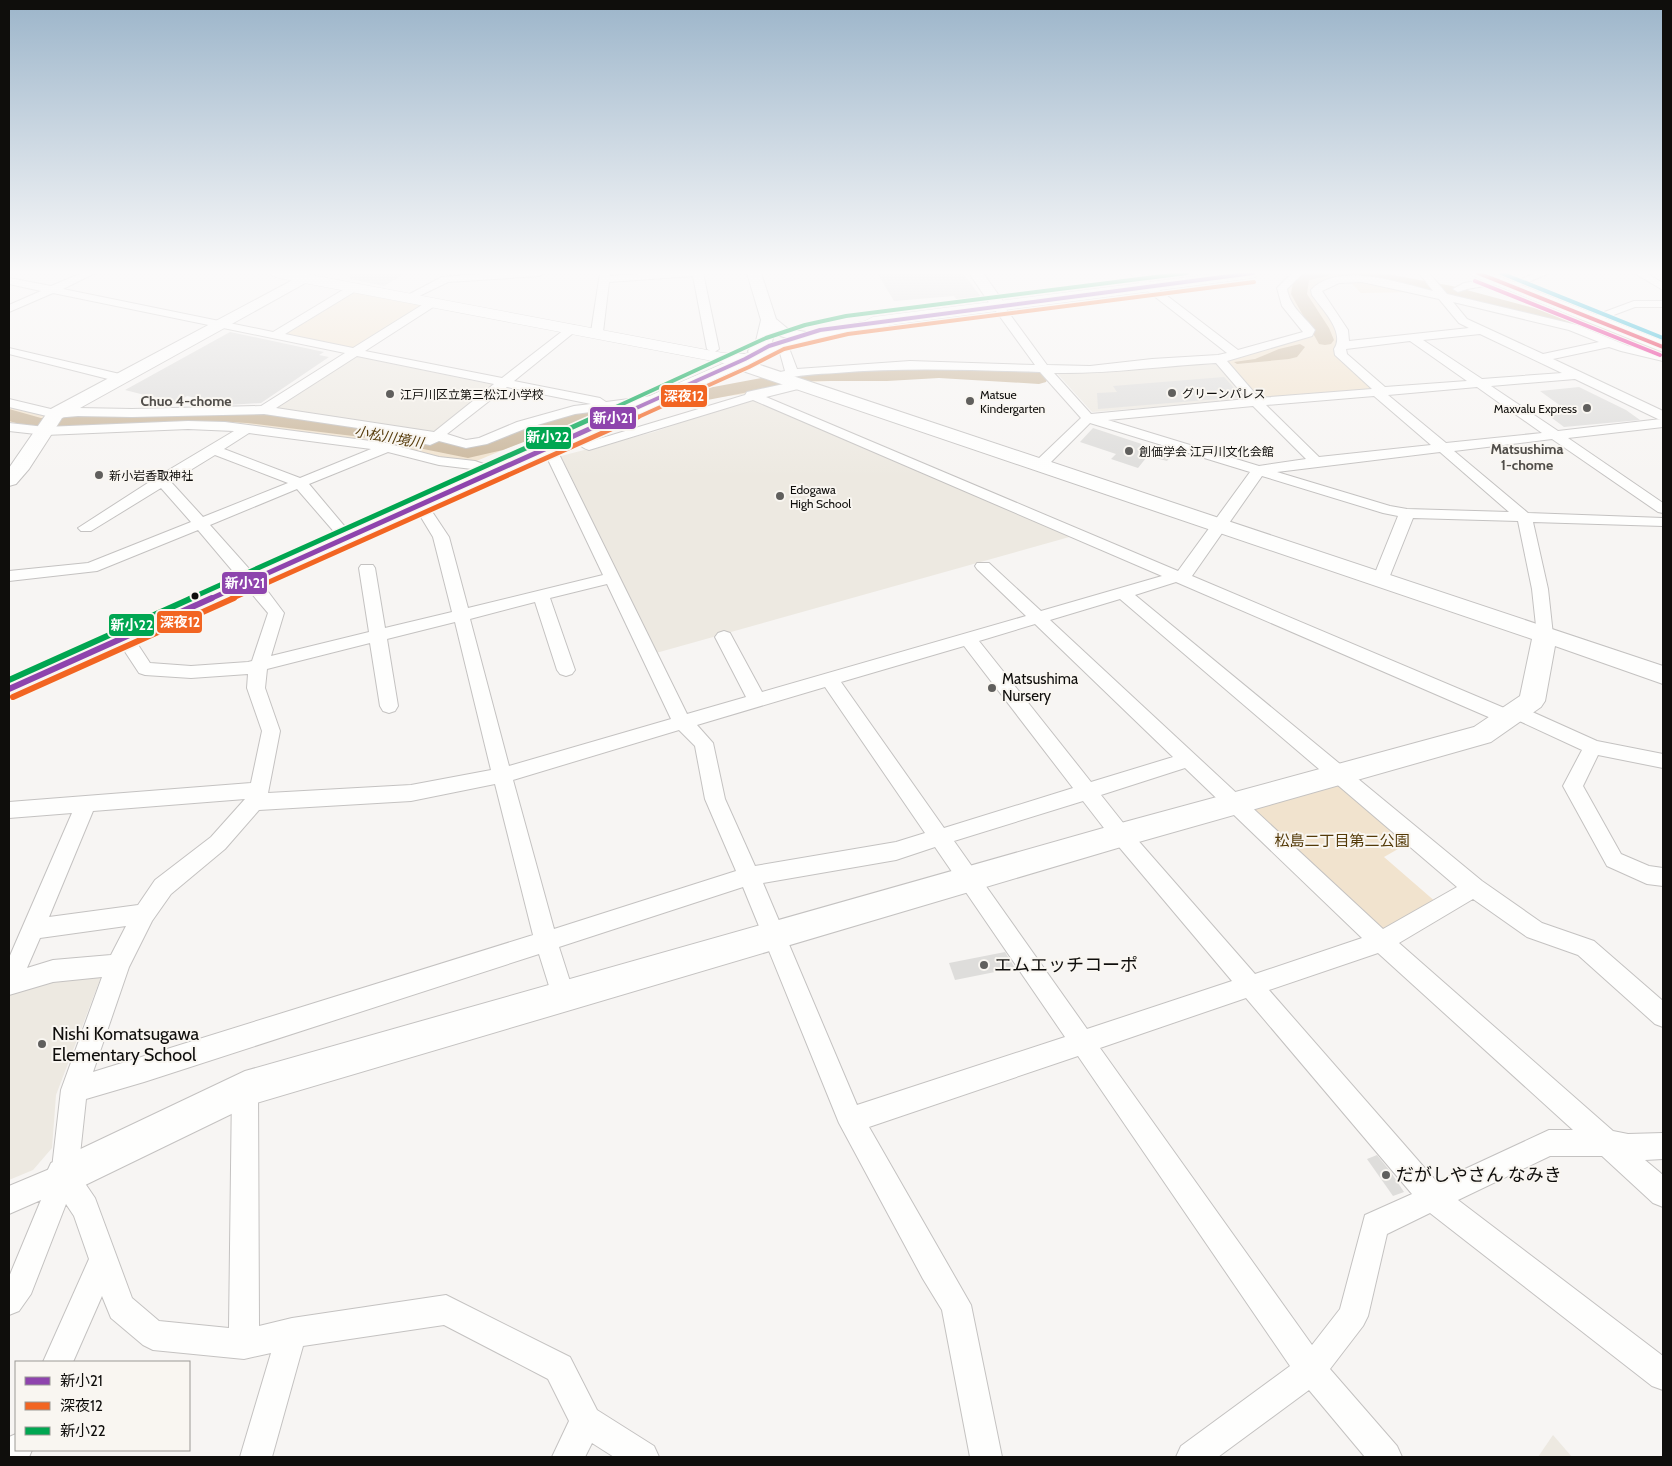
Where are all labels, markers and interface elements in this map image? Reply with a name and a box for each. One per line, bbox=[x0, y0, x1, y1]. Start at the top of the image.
line badge: 深夜12 bbox=[660, 384, 708, 408]
place label: グリーンパレス bbox=[1182, 386, 1265, 401]
place label: 江戸川区立第三松江小学校 bbox=[400, 387, 544, 402]
text: 深夜12 bbox=[664, 387, 704, 405]
place label: Matsue Kindergarten bbox=[980, 387, 1046, 416]
marker: グリーンパレス bbox=[1166, 387, 1178, 399]
marker: 江戸川区立第三松江小学校 bbox=[384, 388, 396, 400]
district label: Chuo 4-chome bbox=[140, 392, 232, 410]
marker: Matsue Kindergarten bbox=[964, 395, 976, 407]
place label: Maxvalu Express bbox=[1494, 401, 1577, 416]
marker: Maxvalu Express bbox=[1581, 402, 1593, 414]
line badge: 新小21 bbox=[589, 406, 637, 430]
text: 新小21 bbox=[593, 409, 633, 427]
water label: 小松川境川 bbox=[353, 422, 427, 452]
line badge: 新小22 bbox=[525, 426, 572, 450]
text: 新小22 bbox=[527, 428, 569, 446]
district label: Matsushima 1-chome bbox=[1490, 440, 1564, 474]
place label: 創価学会 江戸川文化会館 bbox=[1139, 444, 1274, 459]
marker: 創価学会 江戸川文化会館 bbox=[1123, 445, 1135, 457]
place label: 新小岩香取神社 bbox=[109, 468, 193, 483]
marker: 新小岩香取神社 bbox=[93, 469, 105, 481]
place label: Edogawa High School bbox=[790, 482, 851, 511]
marker: Edogawa High School bbox=[774, 490, 786, 502]
line badge: 新小21 bbox=[221, 571, 268, 595]
text: 新小21 bbox=[225, 574, 265, 592]
unlabelled marker bbox=[190, 591, 200, 601]
line badge: 深夜12 bbox=[156, 610, 203, 634]
line badge: 新小22 bbox=[108, 613, 155, 637]
text: 深夜12 bbox=[160, 613, 200, 631]
text: 新小22 bbox=[111, 616, 153, 634]
place label: Matsushima Nursery bbox=[1002, 670, 1079, 705]
marker: Matsushima Nursery bbox=[986, 682, 998, 694]
park label: 松島二丁目第二公園 bbox=[1274, 832, 1410, 850]
place label: エムエッチコーポ bbox=[994, 954, 1138, 976]
marker: エムエッチコーポ bbox=[978, 959, 990, 971]
place label: Nishi Komatsugawa Elementary School bbox=[52, 1023, 199, 1066]
marker: Nishi Komatsugawa Elementary School bbox=[36, 1038, 48, 1050]
place label: だがしやさん なみき bbox=[1396, 1164, 1562, 1186]
marker: だがしやさん なみき bbox=[1380, 1169, 1392, 1181]
legend bbox=[15, 1361, 190, 1451]
text: 新小21 bbox=[60, 1372, 103, 1390]
text: 深夜12 bbox=[60, 1397, 103, 1415]
text: 新小22 bbox=[60, 1422, 106, 1440]

